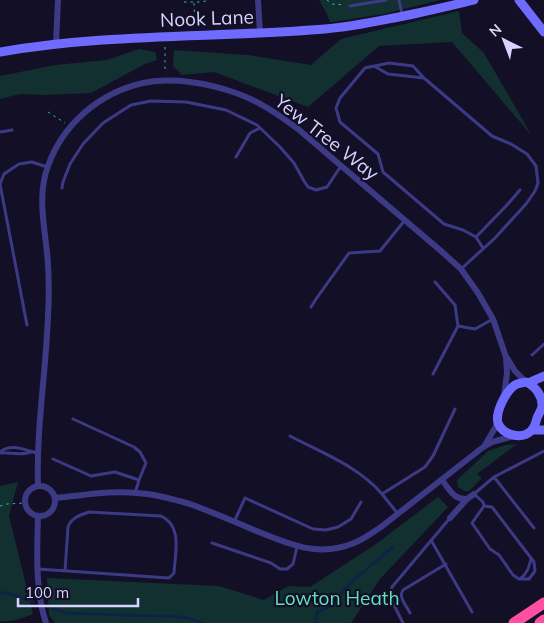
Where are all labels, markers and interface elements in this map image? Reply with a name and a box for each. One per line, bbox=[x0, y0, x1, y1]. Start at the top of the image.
street label: Nook Lane bbox=[160, 4, 254, 32]
north arrow bbox=[479, 15, 529, 65]
text: N bbox=[485, 20, 505, 41]
street label: Yew Tree Way bbox=[269, 88, 384, 185]
scale bar bbox=[18, 576, 138, 608]
text: 100 m bbox=[25, 583, 69, 602]
park label: Lowton Heath bbox=[274, 586, 400, 610]

